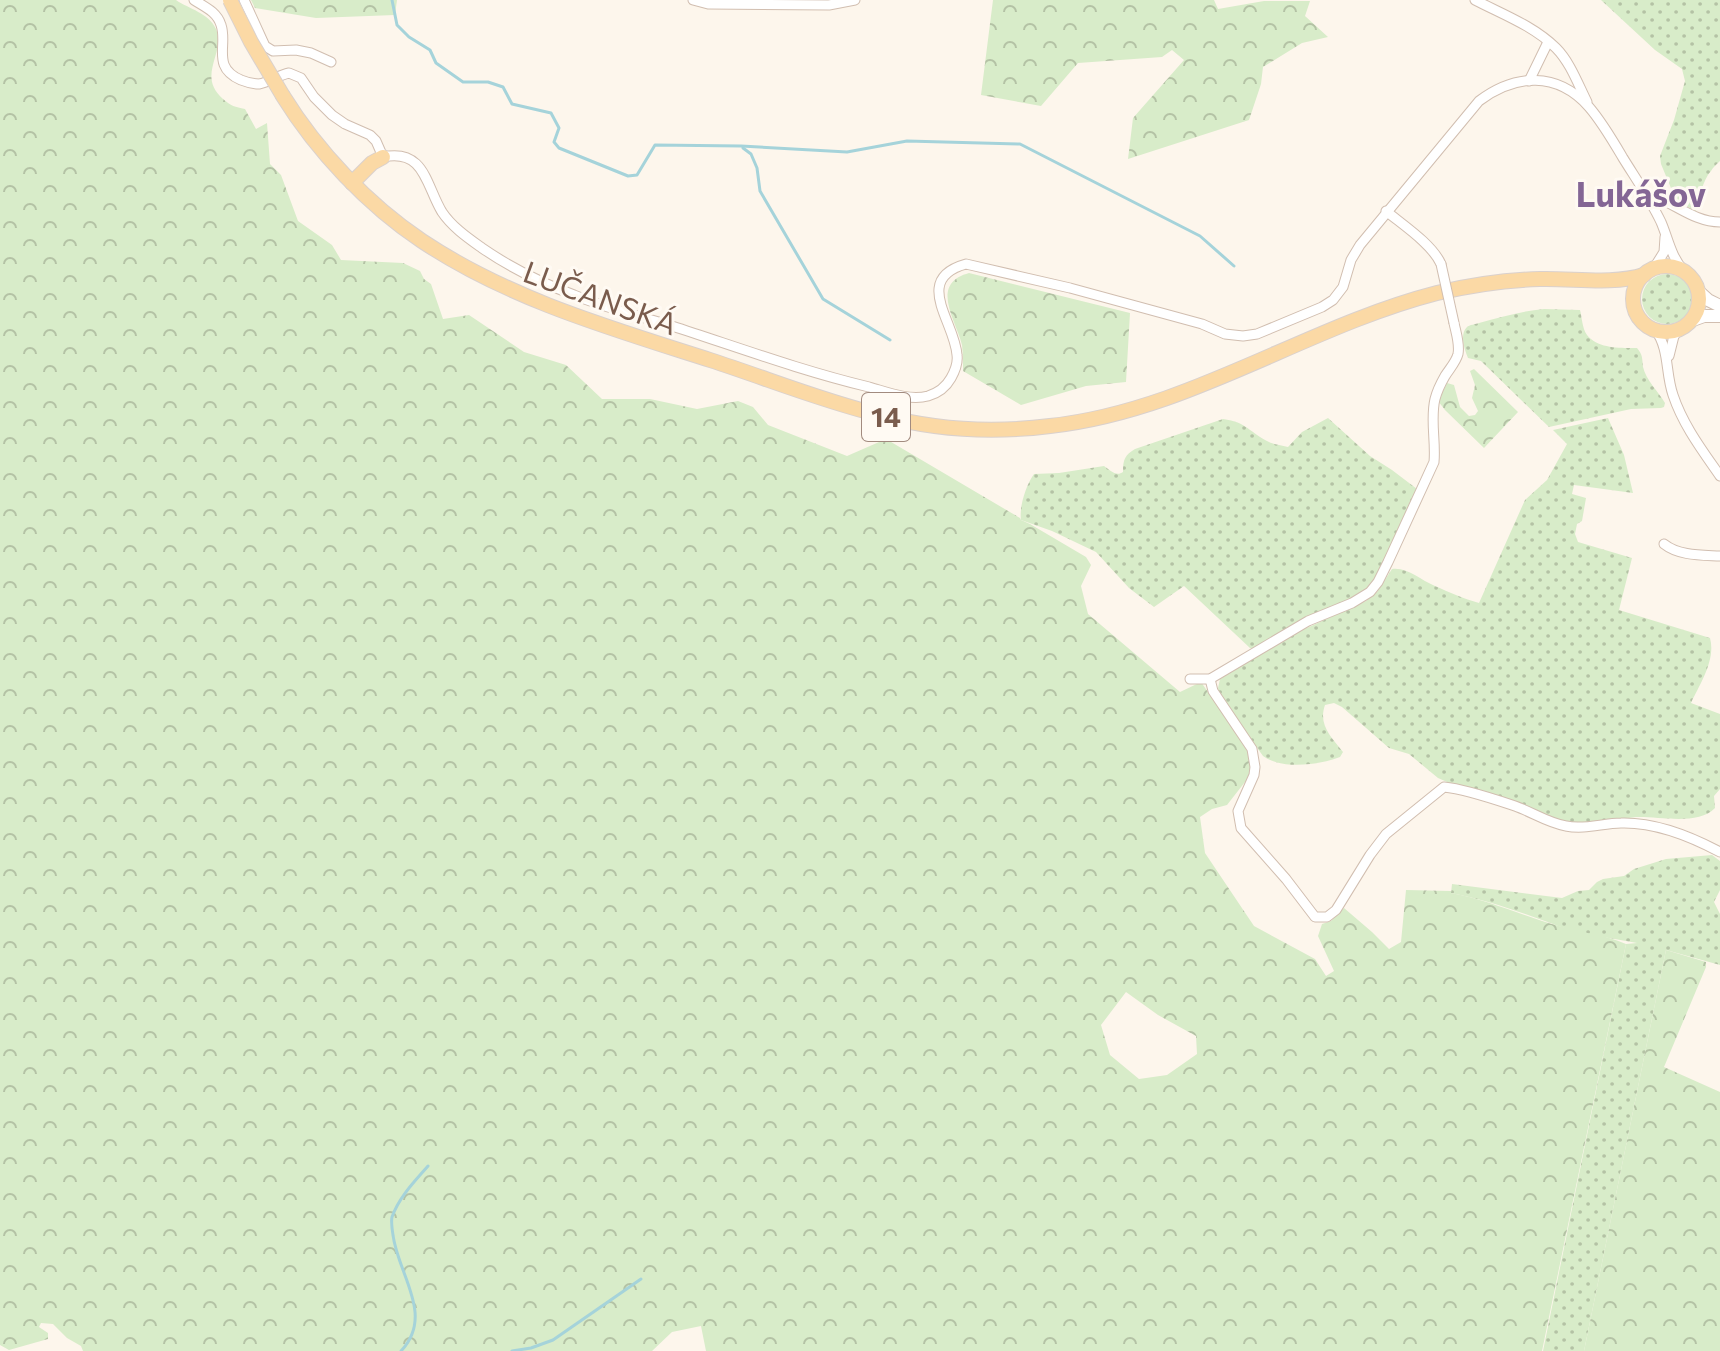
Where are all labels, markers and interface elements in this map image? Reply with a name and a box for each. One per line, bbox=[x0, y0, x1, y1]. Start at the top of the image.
district label: Lukášov bbox=[1576, 172, 1706, 214]
street label: LUČANSKÁ bbox=[519, 252, 683, 342]
road number: 14 bbox=[862, 393, 910, 441]

